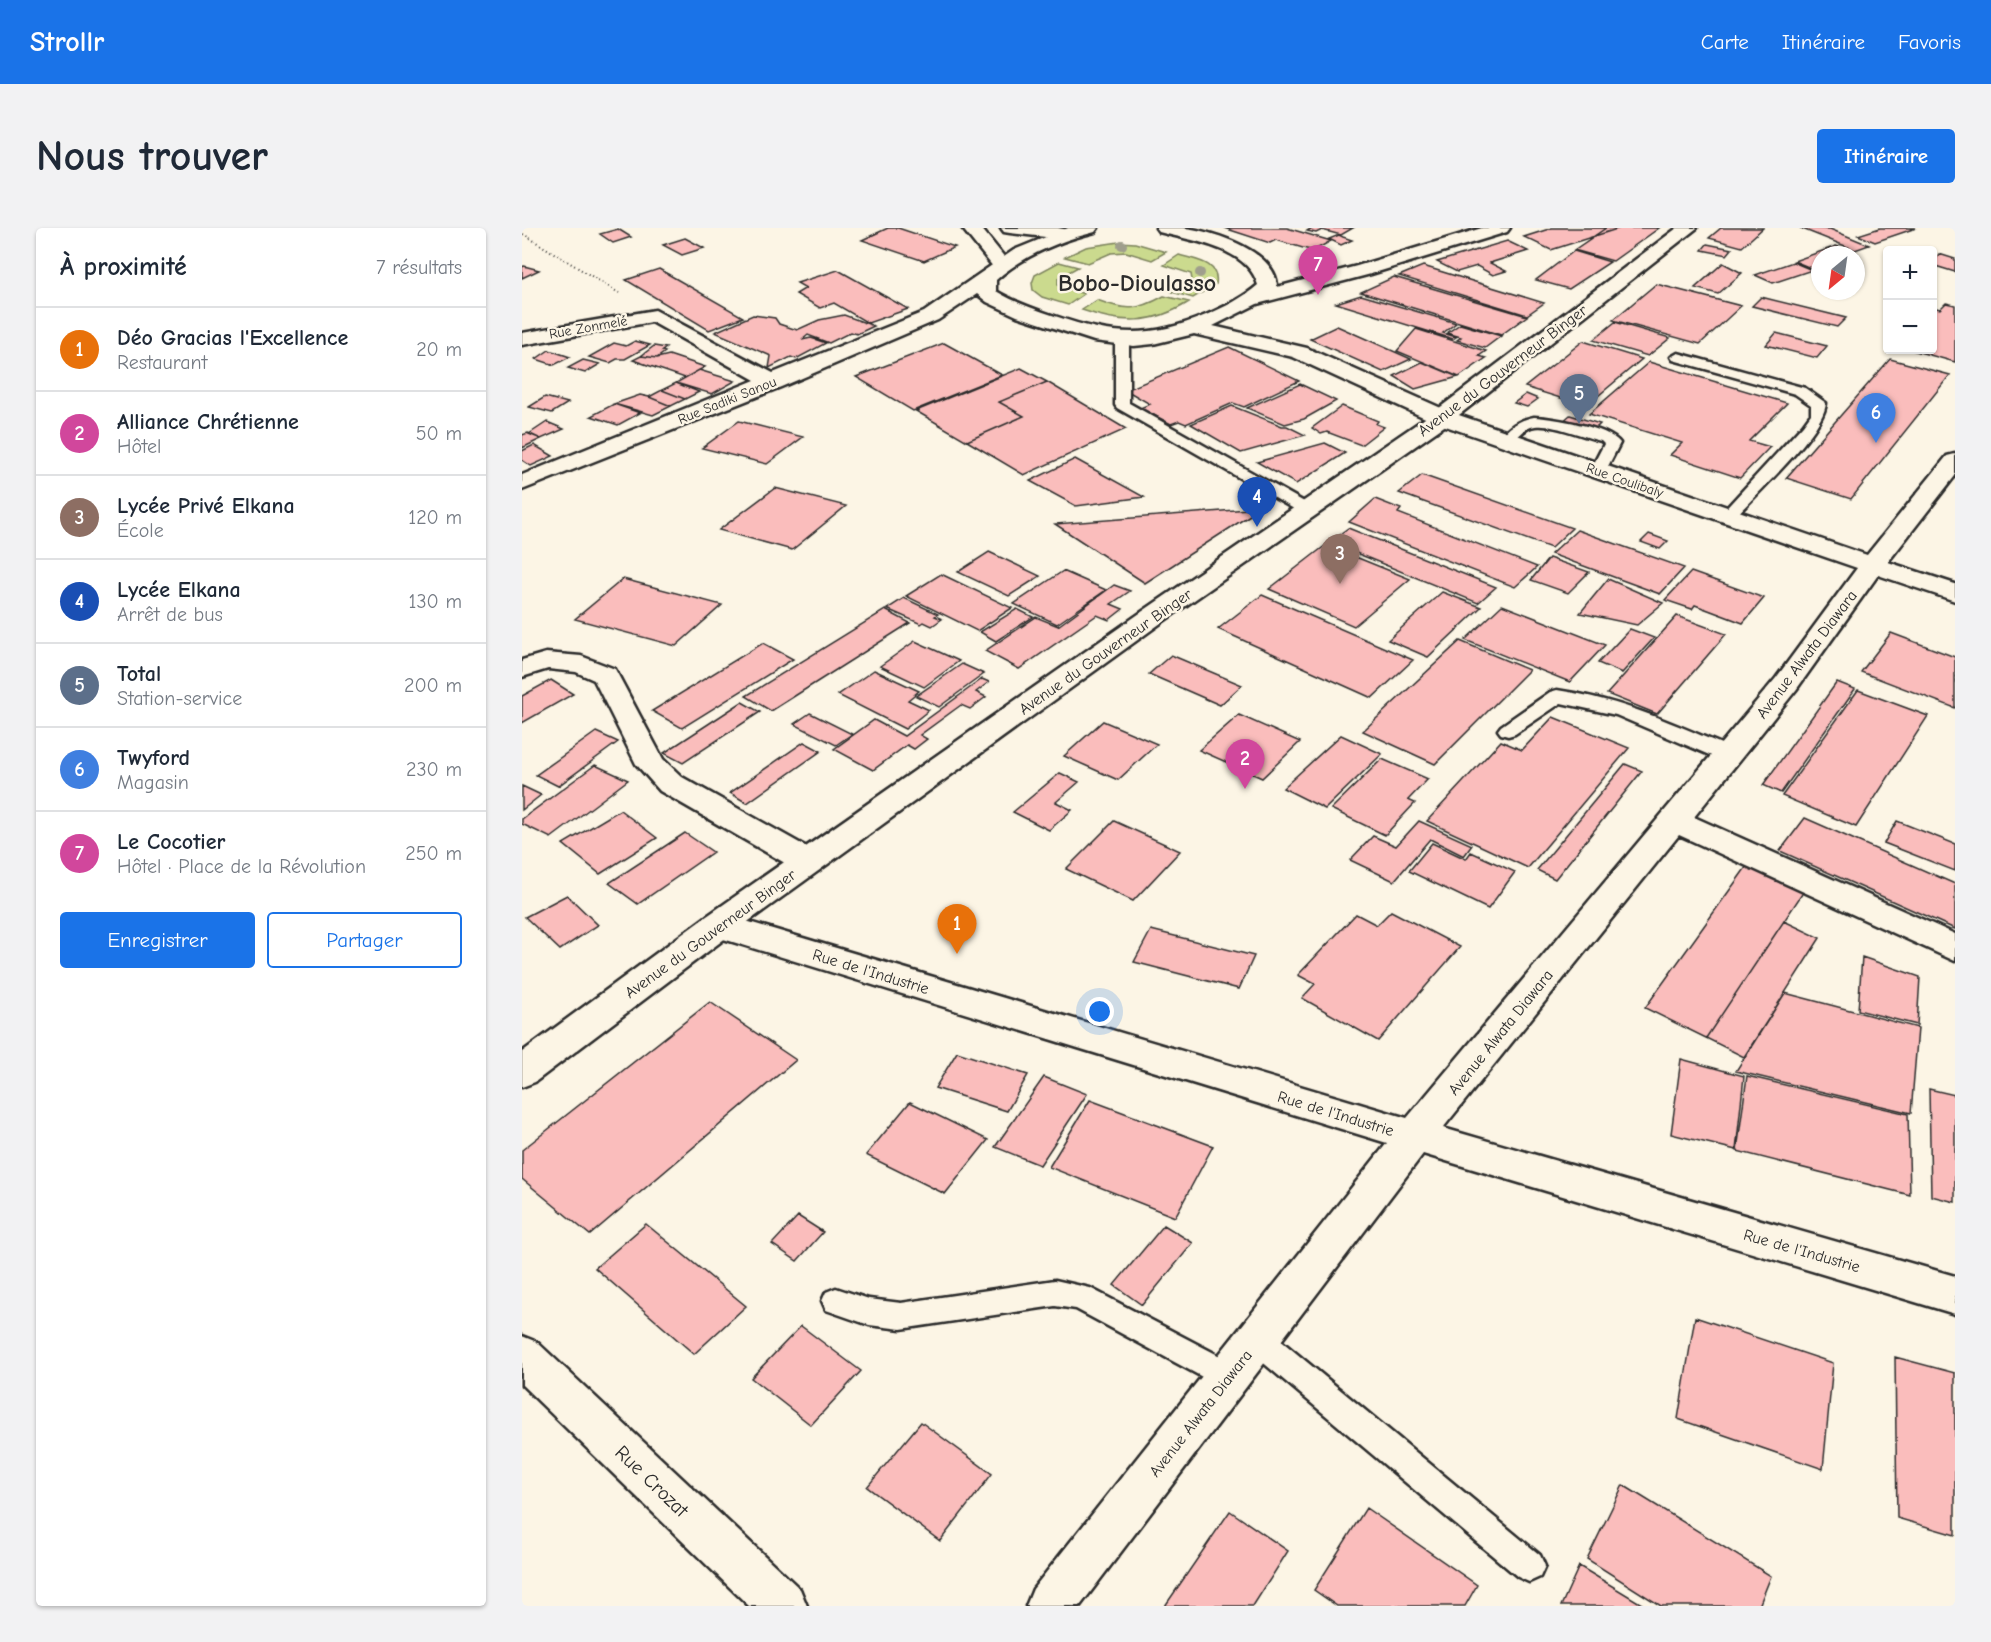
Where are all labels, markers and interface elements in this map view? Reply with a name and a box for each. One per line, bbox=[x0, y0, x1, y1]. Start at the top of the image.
text: Strollr bbox=[30, 26, 104, 58]
text: Carte bbox=[1701, 30, 1749, 54]
text: Itinéraire bbox=[1782, 30, 1865, 54]
text: Favoris bbox=[1898, 30, 1961, 54]
button: Itinéraire bbox=[1817, 129, 1955, 183]
text: Nous trouver bbox=[36, 132, 268, 181]
pin: 7 bbox=[1298, 245, 1338, 295]
north arrow bbox=[1811, 246, 1865, 300]
map controls bbox=[1883, 246, 1937, 354]
button: + bbox=[1883, 246, 1937, 300]
text: À proximité bbox=[60, 252, 187, 282]
text: 7 résultats bbox=[376, 256, 462, 279]
district label: Bobo-Dioulasso bbox=[1058, 269, 1216, 297]
button: − bbox=[1883, 300, 1937, 354]
street label: Avenue du Gouverneur Binger bbox=[1415, 301, 1591, 440]
street label: Rue Zonmelé bbox=[548, 312, 629, 343]
text: Déo Gracias l'Excellence bbox=[117, 325, 348, 351]
text: 1 bbox=[76, 338, 83, 361]
text: 20 m bbox=[416, 338, 462, 361]
text: Restaurant bbox=[117, 351, 207, 374]
street label: Rue Sadiki Sanou bbox=[675, 373, 779, 428]
pin: 5 bbox=[1560, 374, 1598, 424]
pin: 6 bbox=[1856, 394, 1896, 443]
text: Alliance Chrétienne bbox=[117, 409, 299, 435]
text: 2 bbox=[75, 422, 84, 445]
text: 50 m bbox=[416, 422, 462, 445]
text: Hôtel bbox=[117, 435, 161, 458]
street label: Rue Coulibaly bbox=[1584, 459, 1666, 502]
pin: 4 bbox=[1238, 478, 1276, 527]
text: Lycée Privé Elkana bbox=[117, 493, 295, 519]
text: 3 bbox=[75, 506, 84, 529]
text: 120 m bbox=[408, 506, 462, 529]
text: École bbox=[117, 519, 164, 542]
pin: 3 bbox=[1320, 534, 1360, 584]
text: Lycée Elkana bbox=[117, 577, 241, 603]
street label: Avenue du Gouverneur Binger bbox=[1016, 585, 1196, 719]
street label: Avenue Alwata Diawara bbox=[1753, 587, 1861, 722]
text: 4 bbox=[75, 590, 84, 613]
text: 130 m bbox=[409, 590, 462, 613]
text: Arrêt de bus bbox=[117, 603, 223, 626]
text: Total bbox=[117, 661, 161, 687]
text: 5 bbox=[74, 674, 85, 697]
text: 200 m bbox=[404, 674, 462, 697]
text: Station-service bbox=[117, 687, 242, 710]
pin: 2 bbox=[1226, 740, 1264, 789]
text: Twyford bbox=[117, 745, 190, 771]
text: 6 bbox=[74, 758, 85, 781]
text: 230 m bbox=[406, 758, 462, 781]
text: Magasin bbox=[117, 771, 189, 794]
text: Le Cocotier bbox=[117, 829, 225, 855]
text: 7 bbox=[75, 842, 84, 865]
text: 250 m bbox=[405, 842, 462, 865]
text: Hôtel · Place de la Révolution bbox=[117, 855, 366, 878]
street label: Avenue du Gouverneur Binger bbox=[622, 865, 800, 1002]
pin: 1 bbox=[938, 904, 976, 954]
button: Enregistrer bbox=[60, 912, 255, 968]
button: Partager bbox=[267, 912, 462, 968]
street label: Rue de l'Industrie bbox=[810, 946, 931, 998]
street label: Avenue Alwata Diawara bbox=[1445, 966, 1557, 1099]
your location bbox=[1085, 997, 1114, 1026]
street label: Rue de l'Industrie bbox=[1275, 1088, 1396, 1140]
street label: Rue de l'Industrie bbox=[1741, 1226, 1862, 1276]
street label: Avenue Alwata Diawara bbox=[1146, 1347, 1256, 1481]
street label: Rue Crozat bbox=[610, 1441, 694, 1523]

